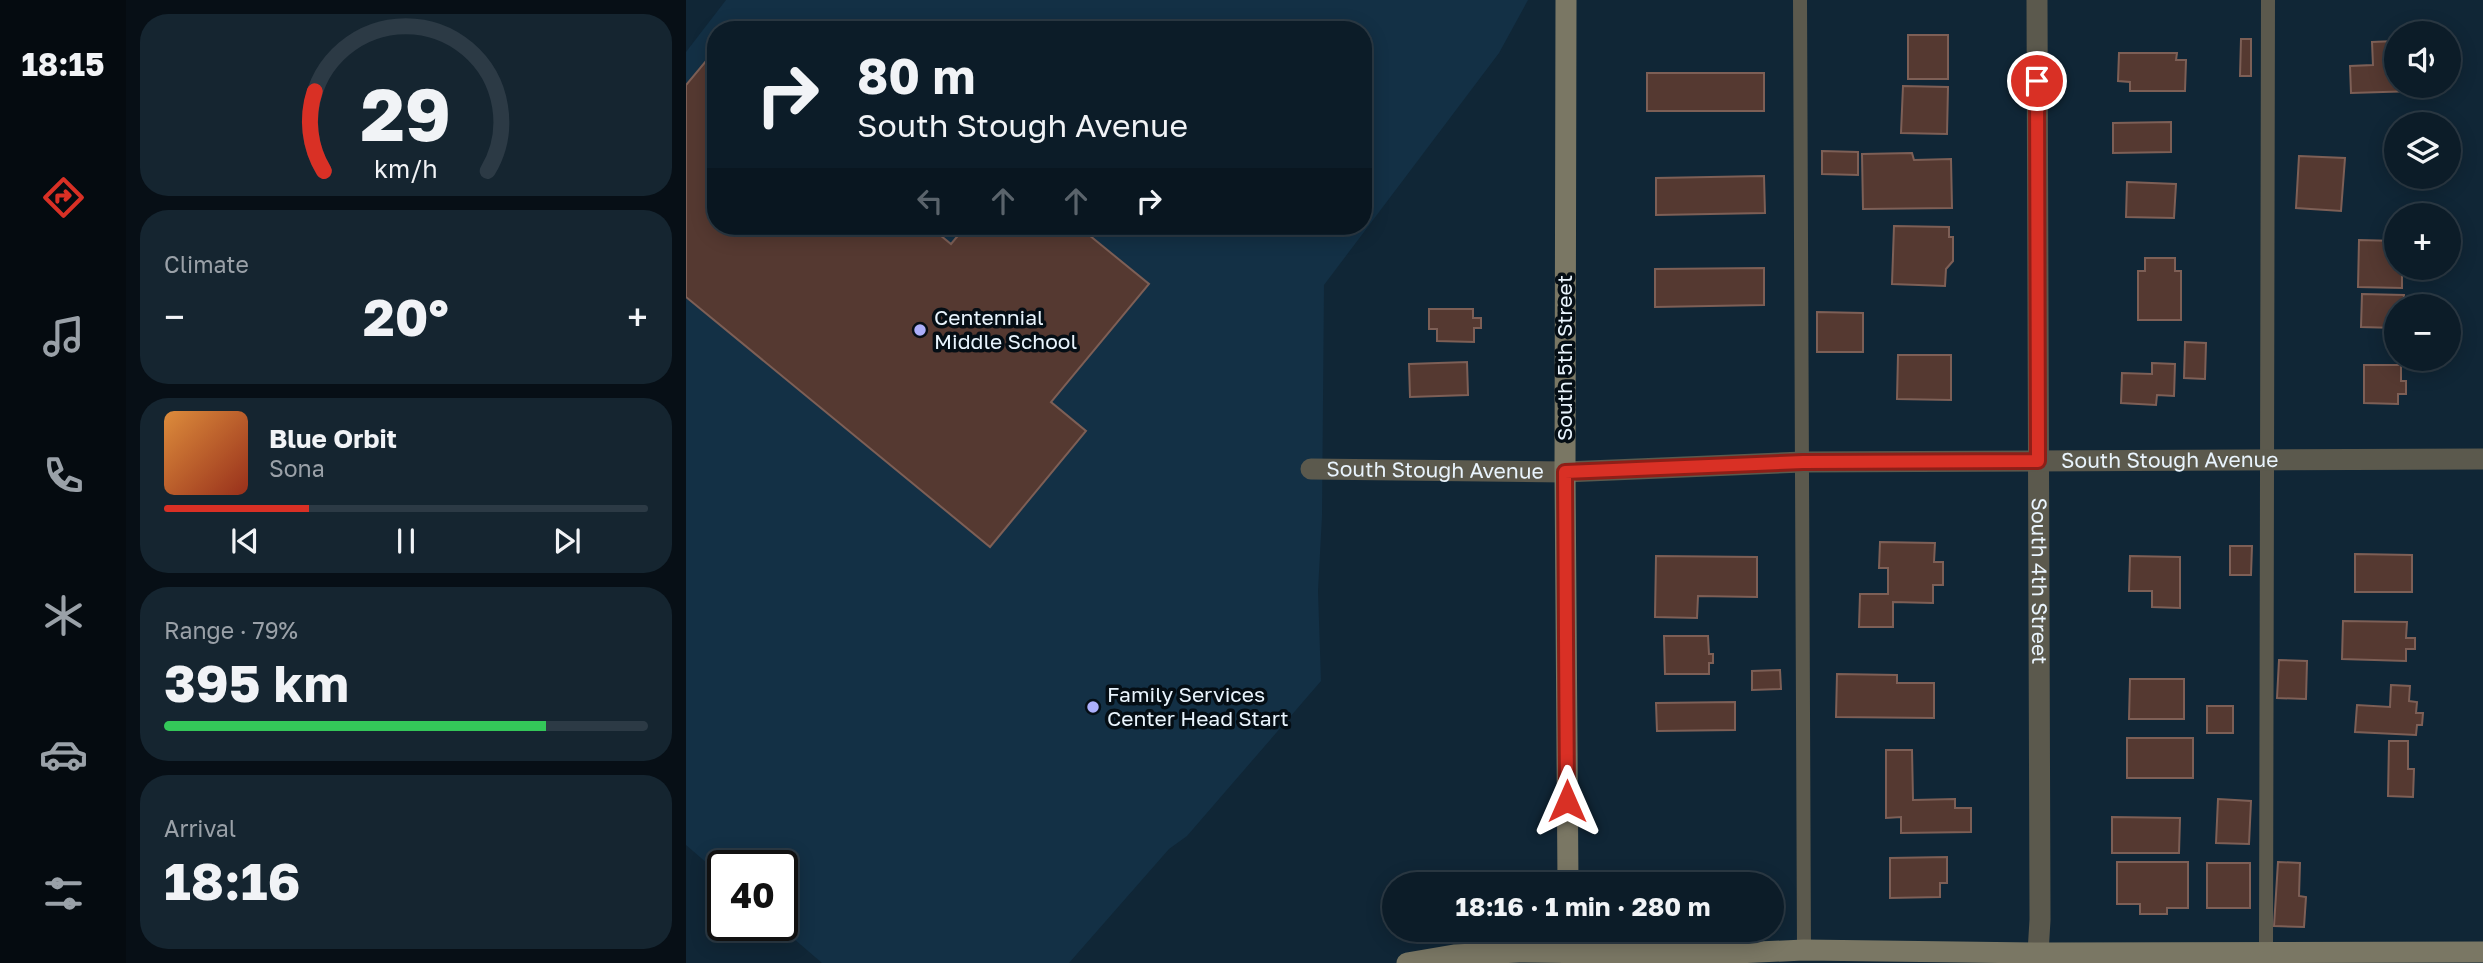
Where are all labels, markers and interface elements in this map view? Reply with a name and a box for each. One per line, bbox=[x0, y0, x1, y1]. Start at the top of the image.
map controls bbox=[2384, 21, 2461, 371]
button: sound bbox=[2384, 21, 2461, 98]
text: 18:15 bbox=[21, 45, 105, 83]
text: 80 m bbox=[857, 46, 975, 105]
icon: right bbox=[742, 49, 833, 140]
pin bbox=[2007, 51, 2067, 111]
icon: arrive bbox=[2018, 62, 2056, 100]
text: 29 bbox=[361, 70, 451, 157]
text: South Stough Avenue bbox=[857, 106, 1188, 144]
button: layers bbox=[2384, 112, 2461, 189]
text: km/h bbox=[374, 153, 438, 184]
icon: directions bbox=[39, 173, 88, 222]
icon: left bbox=[911, 182, 949, 220]
icon: ahead bbox=[984, 182, 1022, 220]
icon: ahead bbox=[1057, 182, 1095, 220]
icon: right bbox=[1130, 182, 1168, 220]
button: + bbox=[2384, 203, 2461, 280]
text: Climate bbox=[164, 250, 249, 278]
street label: South 5th Street bbox=[1551, 275, 1577, 441]
text: 20° bbox=[363, 285, 449, 347]
text: − bbox=[164, 294, 185, 339]
text: + bbox=[627, 294, 648, 339]
button: − bbox=[2384, 294, 2461, 371]
place label: Centennial Middle School bbox=[934, 304, 1077, 354]
icon: music bbox=[39, 312, 88, 361]
marker: Centennial Middle School bbox=[912, 322, 928, 338]
text: Blue Orbit bbox=[269, 423, 397, 454]
street label: South Stough Avenue bbox=[2061, 446, 2279, 473]
icon: phone bbox=[39, 451, 88, 500]
text: Sona bbox=[269, 454, 325, 482]
street label: South Stough Avenue bbox=[1326, 455, 1544, 484]
street label: South 4th Street bbox=[2027, 497, 2053, 665]
icon: previous bbox=[226, 522, 264, 560]
icon: pause bbox=[387, 522, 425, 560]
icon: next bbox=[548, 522, 586, 560]
icon: climate bbox=[39, 591, 88, 640]
text: Range · 79% bbox=[164, 616, 298, 644]
text: 395 km bbox=[164, 651, 349, 713]
place label: Family Services Center Head Start bbox=[1107, 681, 1289, 731]
marker: Family Services Center Head Start bbox=[1085, 699, 1101, 715]
icon: car bbox=[39, 730, 88, 779]
position arrow bbox=[1530, 764, 1604, 838]
text: Arrival bbox=[164, 814, 236, 842]
text: 18:16 bbox=[164, 849, 301, 911]
speed limit sign: 40 bbox=[707, 850, 798, 941]
icon: filters bbox=[39, 869, 88, 918]
text: 18:16 · 1 min · 280 m bbox=[1455, 891, 1711, 922]

